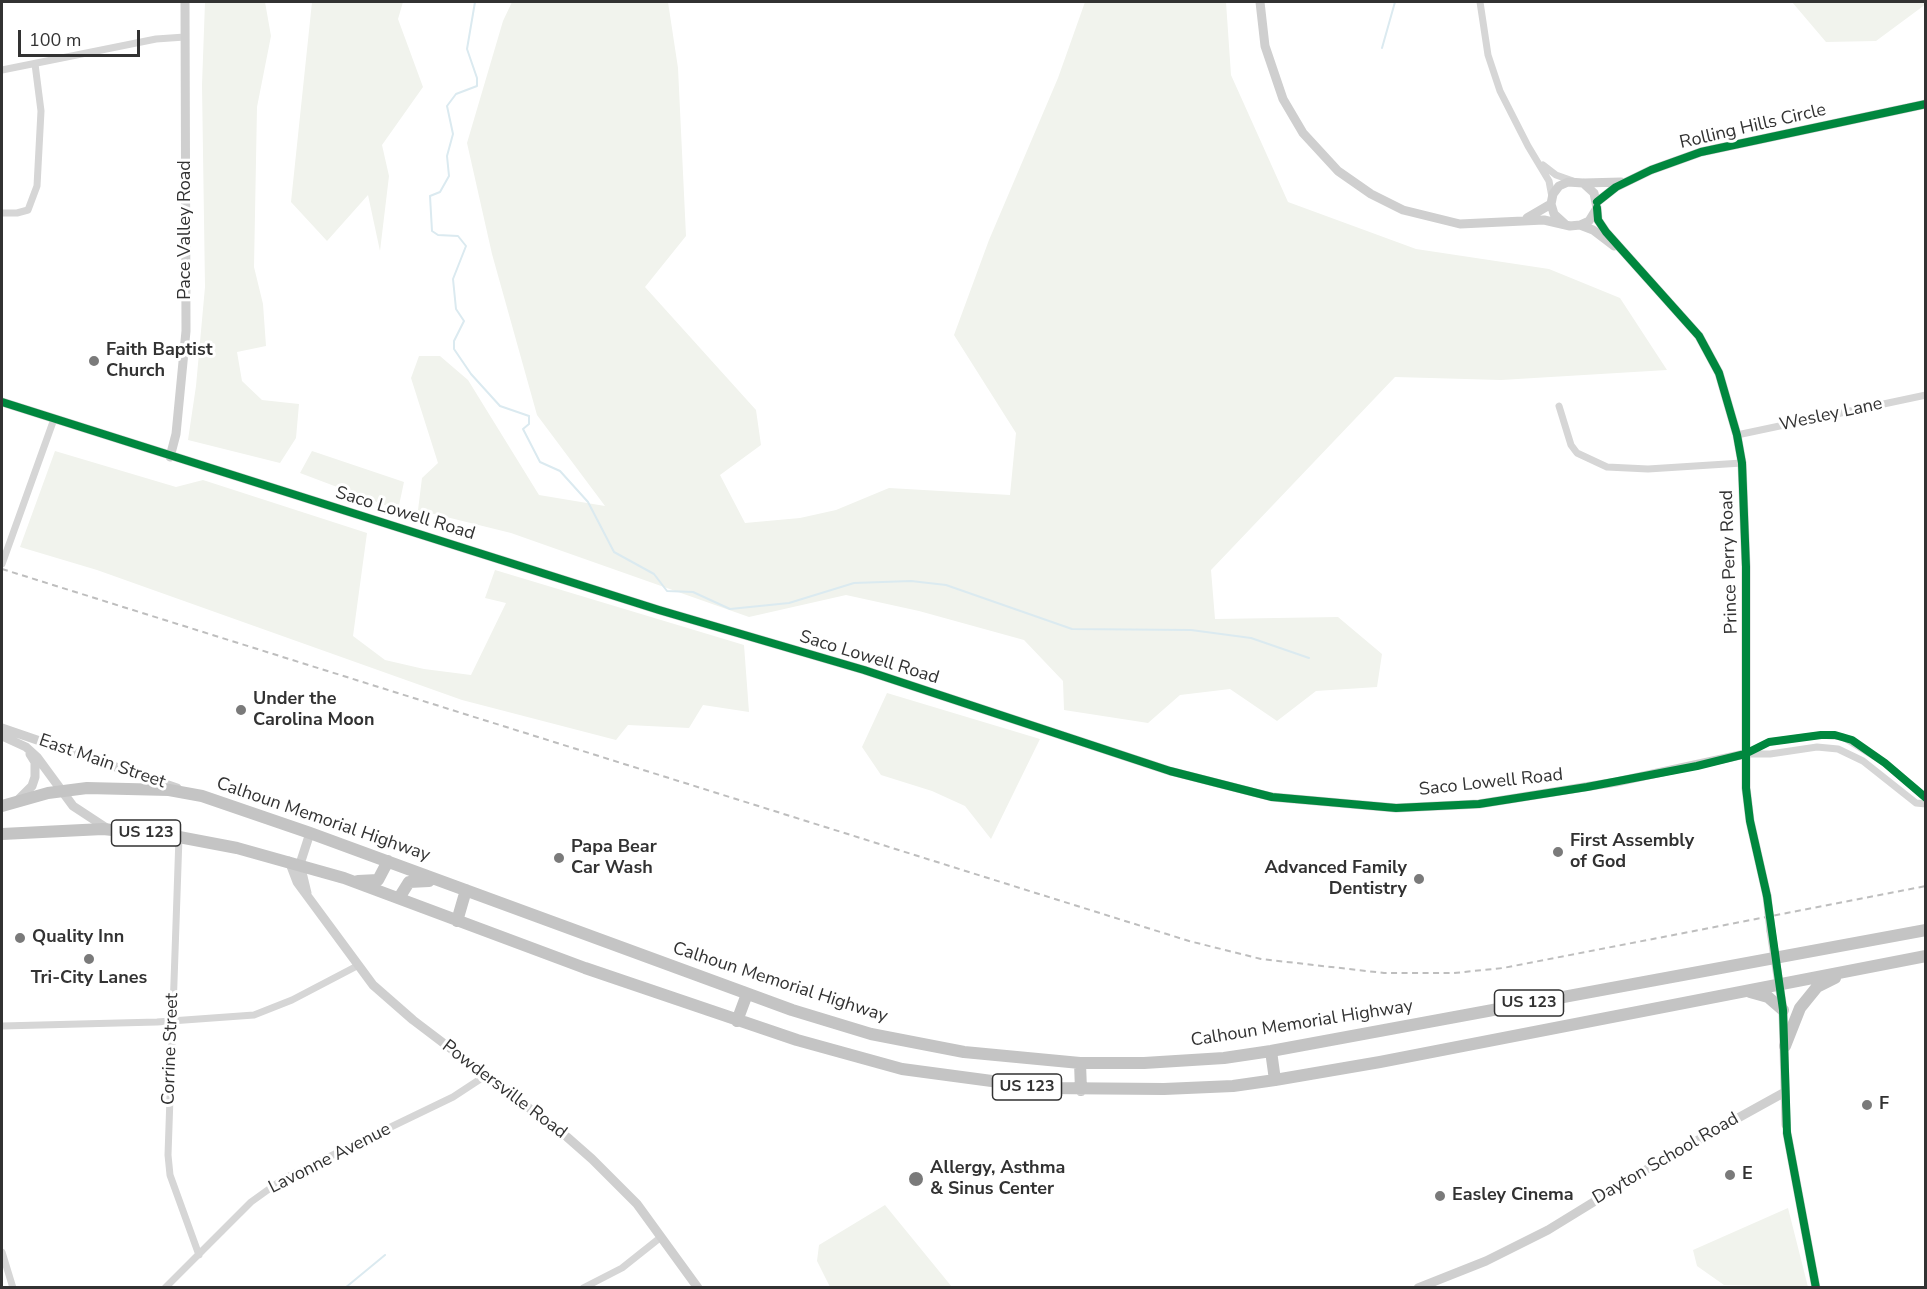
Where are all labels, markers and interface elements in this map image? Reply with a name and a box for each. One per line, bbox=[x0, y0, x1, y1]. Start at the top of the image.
scale bar bbox=[21, 18, 142, 56]
text: 100 m bbox=[29, 28, 81, 52]
street label: Rolling Hills Circle bbox=[1678, 100, 1828, 154]
street label: Pace Valley Road bbox=[175, 160, 197, 300]
place label: Faith Baptist Church bbox=[106, 340, 213, 382]
marker: Faith Baptist Church bbox=[87, 354, 101, 368]
street label: Wesley Lane bbox=[1778, 394, 1884, 436]
street label: Saco Lowell Road bbox=[333, 483, 477, 545]
street label: Prince Perry Road bbox=[1717, 490, 1743, 634]
street label: Saco Lowell Road bbox=[797, 627, 941, 689]
place label: Under the Carolina Moon bbox=[253, 689, 374, 732]
marker: Under the Carolina Moon bbox=[234, 703, 248, 717]
street label: East Main Street bbox=[36, 730, 168, 794]
street label: Saco Lowell Road bbox=[1418, 765, 1564, 801]
street label: Calhoun Memorial Highway bbox=[213, 773, 433, 867]
road number: US 123 bbox=[112, 820, 180, 846]
place label: First Assembly of God bbox=[1570, 831, 1694, 874]
place label: Papa Bear Car Wash bbox=[571, 837, 657, 880]
marker: First Assembly of God bbox=[1551, 845, 1565, 859]
marker: Papa Bear Car Wash bbox=[552, 851, 566, 865]
place label: Advanced Family Dentistry bbox=[1265, 858, 1407, 900]
marker: Advanced Family Dentistry bbox=[1412, 872, 1426, 886]
place label: Quality Inn bbox=[32, 927, 124, 949]
marker: Quality Inn bbox=[13, 931, 27, 945]
street label: Calhoun Memorial Highway bbox=[670, 938, 890, 1028]
marker: Tri-City Lanes bbox=[82, 952, 96, 966]
place label: Tri-City Lanes bbox=[31, 968, 147, 990]
road number: US 123 bbox=[1494, 990, 1564, 1016]
street label: Corrine Street bbox=[158, 993, 184, 1105]
street label: Calhoun Memorial Highway bbox=[1189, 996, 1415, 1052]
street label: Powdersville Road bbox=[437, 1036, 571, 1144]
road number: US 123 bbox=[992, 1074, 1062, 1100]
place label: F bbox=[1879, 1094, 1889, 1116]
marker: F bbox=[1860, 1098, 1874, 1112]
street label: Dayton School Road bbox=[1589, 1108, 1743, 1210]
street label: Lavonne Avenue bbox=[265, 1119, 395, 1199]
place label: Allergy, Asthma & Sinus Center bbox=[930, 1158, 1065, 1200]
place label: E bbox=[1742, 1164, 1753, 1186]
marker: E bbox=[1723, 1168, 1737, 1182]
marker: Allergy, Asthma & Sinus Center bbox=[907, 1170, 925, 1188]
place label: Easley Cinema bbox=[1452, 1185, 1574, 1207]
marker: Easley Cinema bbox=[1433, 1189, 1447, 1203]

